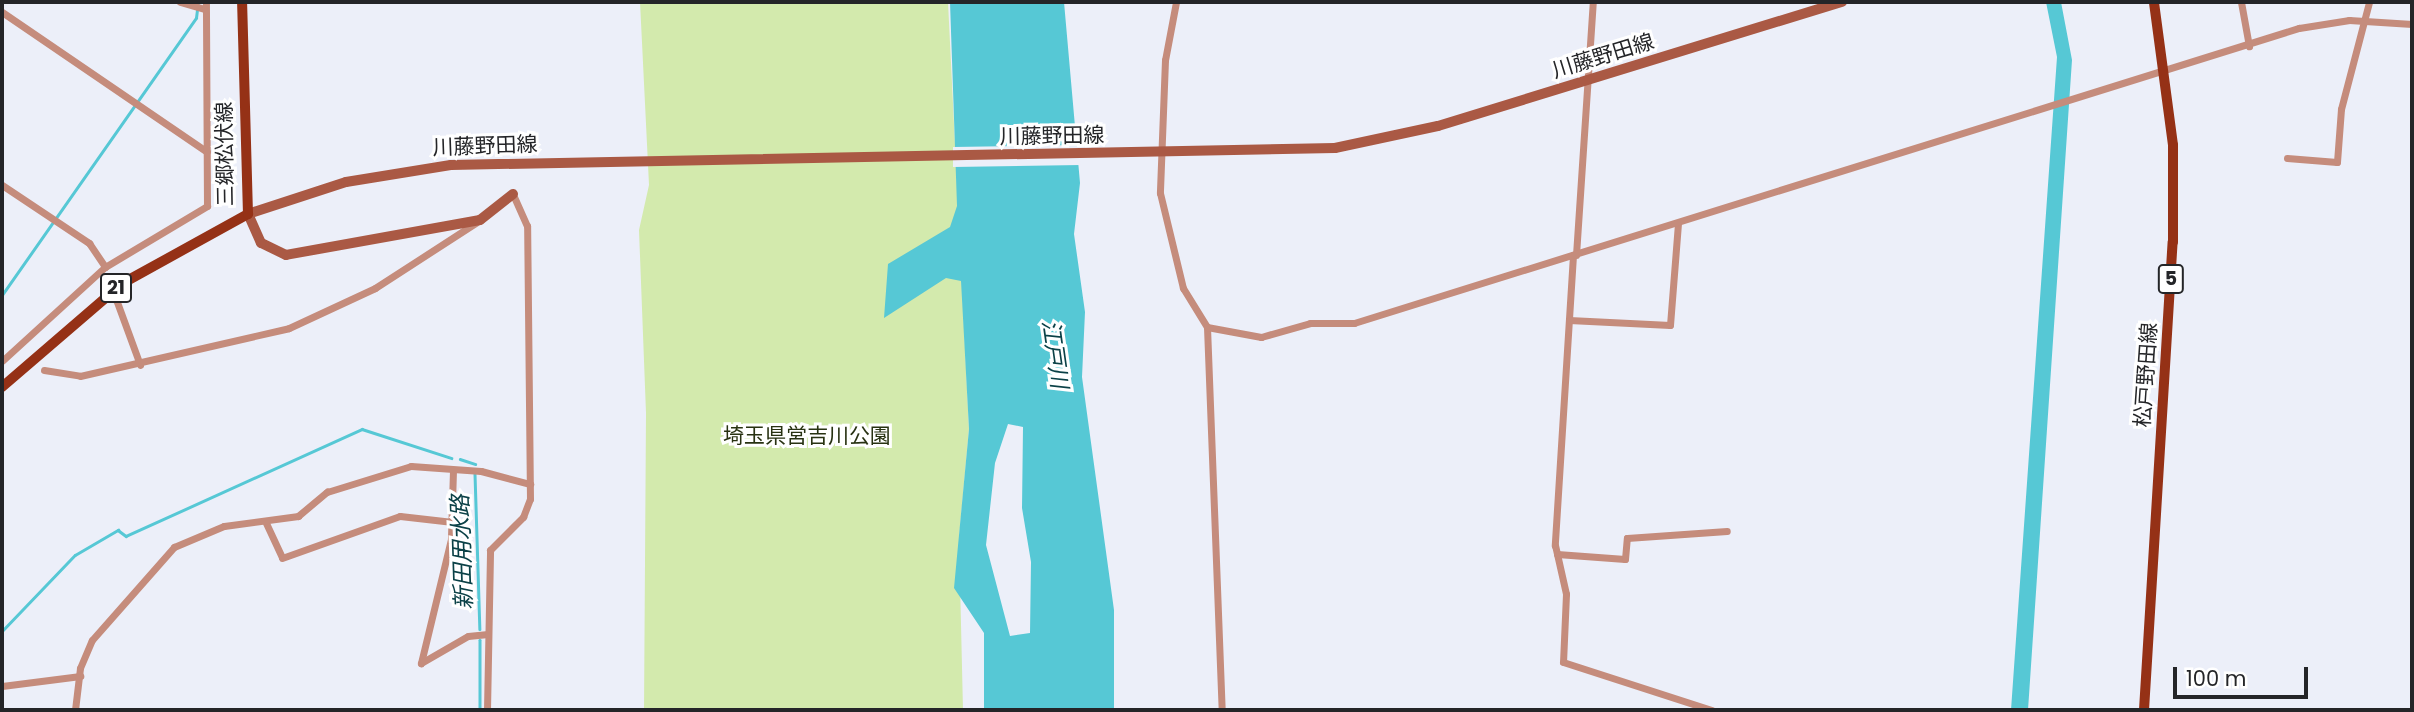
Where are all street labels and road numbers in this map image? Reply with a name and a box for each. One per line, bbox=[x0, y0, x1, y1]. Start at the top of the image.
street label: 川藤野田線 bbox=[1549, 29, 1657, 83]
street label: 三郷松伏線 bbox=[211, 101, 239, 207]
street label: 川藤野田線 bbox=[999, 122, 1105, 150]
street label: 川藤野田線 bbox=[432, 132, 538, 160]
road number: 5 bbox=[2157, 264, 2185, 294]
road number: 21 bbox=[99, 272, 134, 304]
street label: 松戸野田線 bbox=[2130, 322, 2162, 428]

